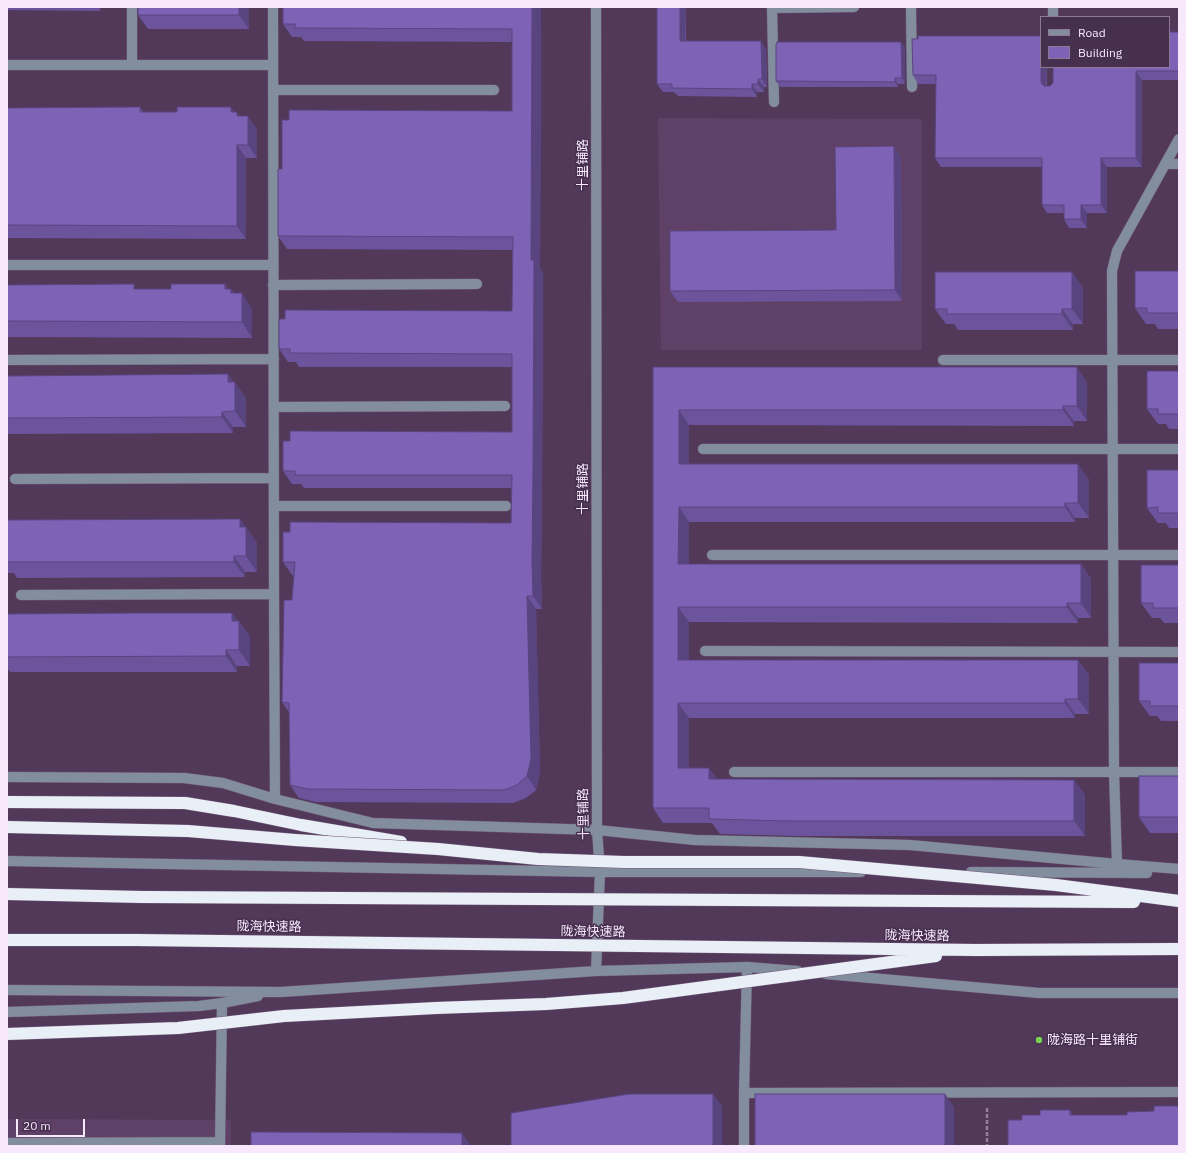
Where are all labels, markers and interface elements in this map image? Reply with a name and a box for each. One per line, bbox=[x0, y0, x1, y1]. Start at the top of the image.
legend bbox=[1040, 16, 1170, 68]
text: Road bbox=[1078, 25, 1106, 40]
text: Building bbox=[1078, 45, 1122, 60]
street label: 十里铺路 bbox=[575, 139, 591, 191]
street label: 十里铺路 bbox=[575, 463, 591, 515]
street label: 十里铺路 bbox=[576, 788, 592, 840]
street label: 陇海快速路 bbox=[236, 919, 302, 935]
street label: 陇海快速路 bbox=[560, 924, 626, 940]
street label: 陇海快速路 bbox=[884, 928, 950, 944]
place label: 陇海路十里铺街 bbox=[1047, 1032, 1138, 1048]
marker: 陇海路十里铺街 bbox=[1034, 1035, 1044, 1045]
scale bar bbox=[18, 1111, 87, 1137]
text: 20 m bbox=[23, 1118, 51, 1133]

